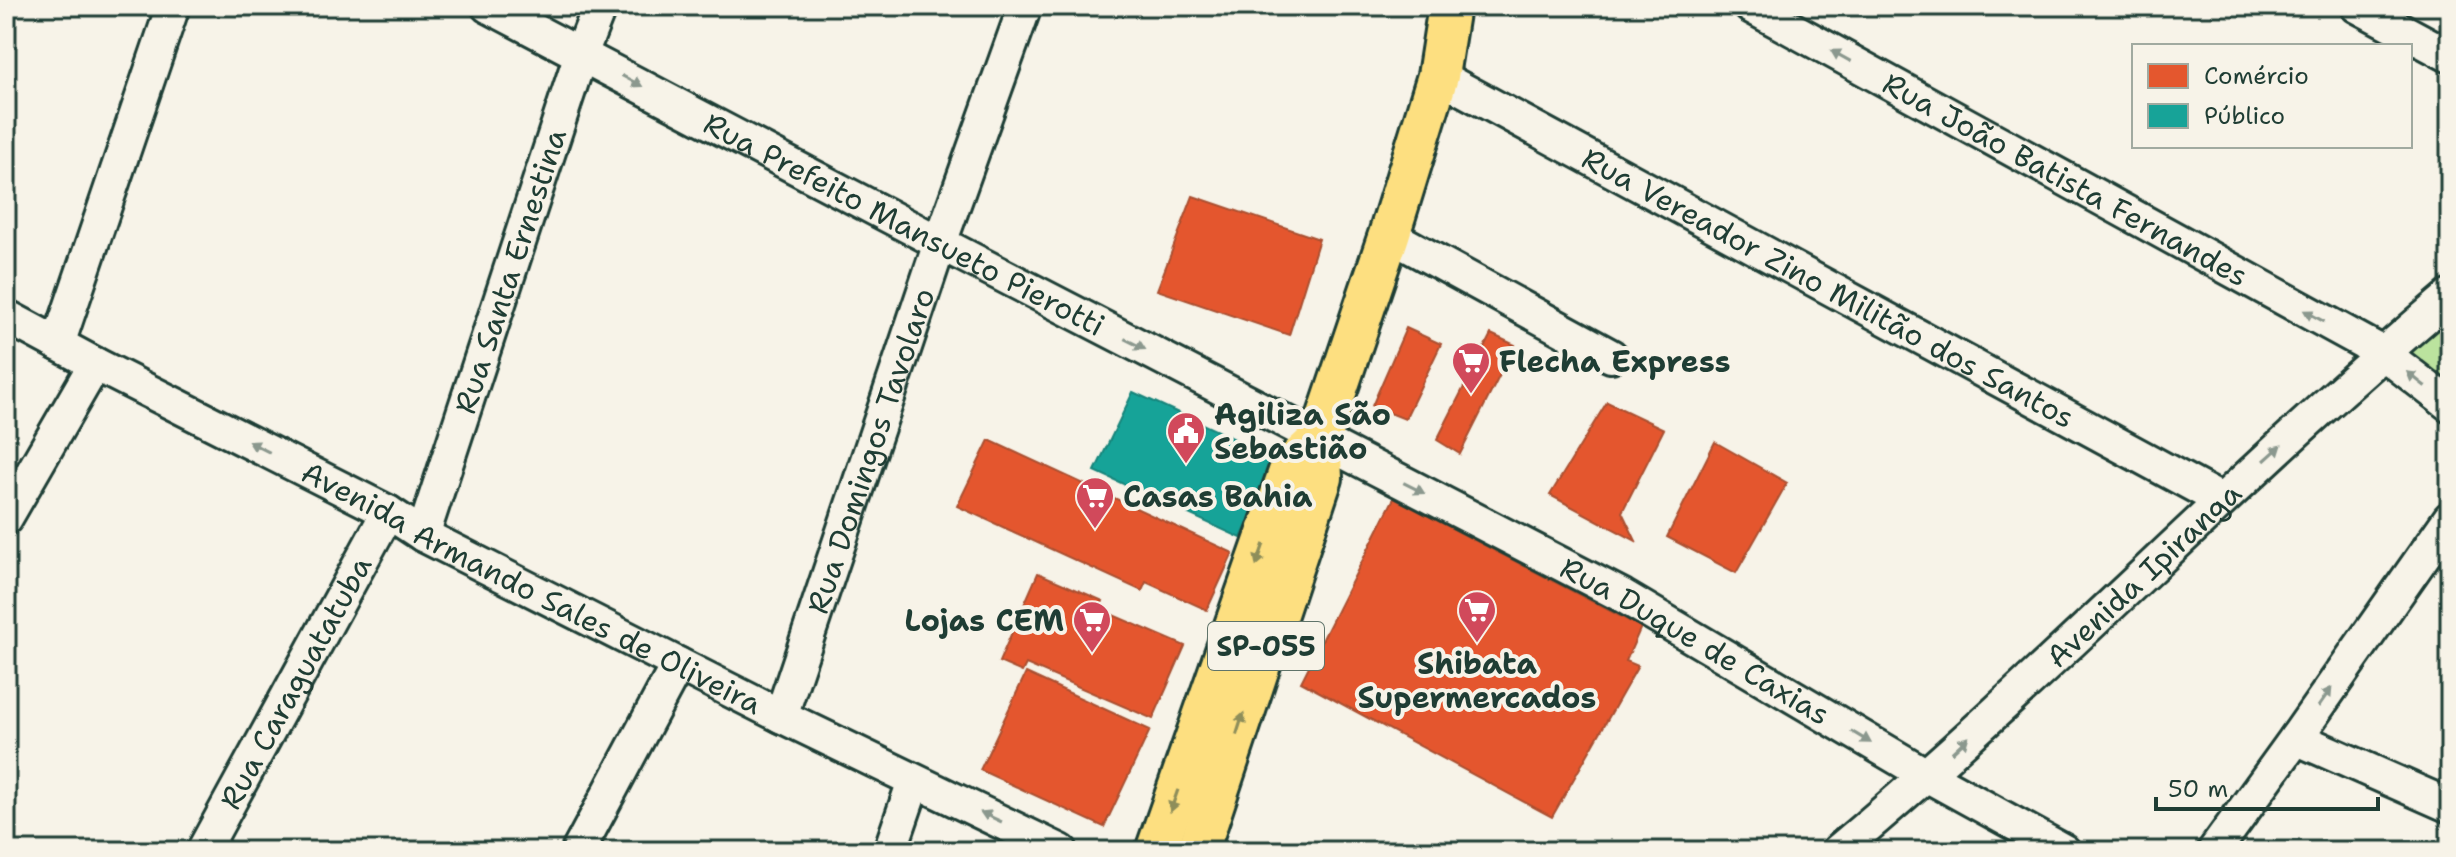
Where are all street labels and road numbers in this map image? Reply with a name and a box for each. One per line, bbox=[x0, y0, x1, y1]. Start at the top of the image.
street label: Rua João Batista Fernandes bbox=[1876, 62, 2256, 296]
street label: Rua Prefeito Mansueto Pierotti bbox=[697, 102, 1112, 345]
street label: Rua Santa Ernestina bbox=[444, 123, 576, 419]
street label: Rua Vereador Zino Militão dos Santos bbox=[1575, 137, 2082, 437]
street label: Rua Domingos Tavolaro bbox=[796, 283, 944, 619]
street label: Avenida Armando Sales de Oliveira bbox=[295, 451, 769, 724]
street label: Avenida Ipiranga bbox=[2037, 472, 2250, 676]
street label: Rua Duque de Caxias bbox=[1554, 547, 1838, 734]
street label: Rua Caraguatatuba bbox=[209, 548, 381, 816]
road number: SP-055 bbox=[1208, 622, 1324, 670]

